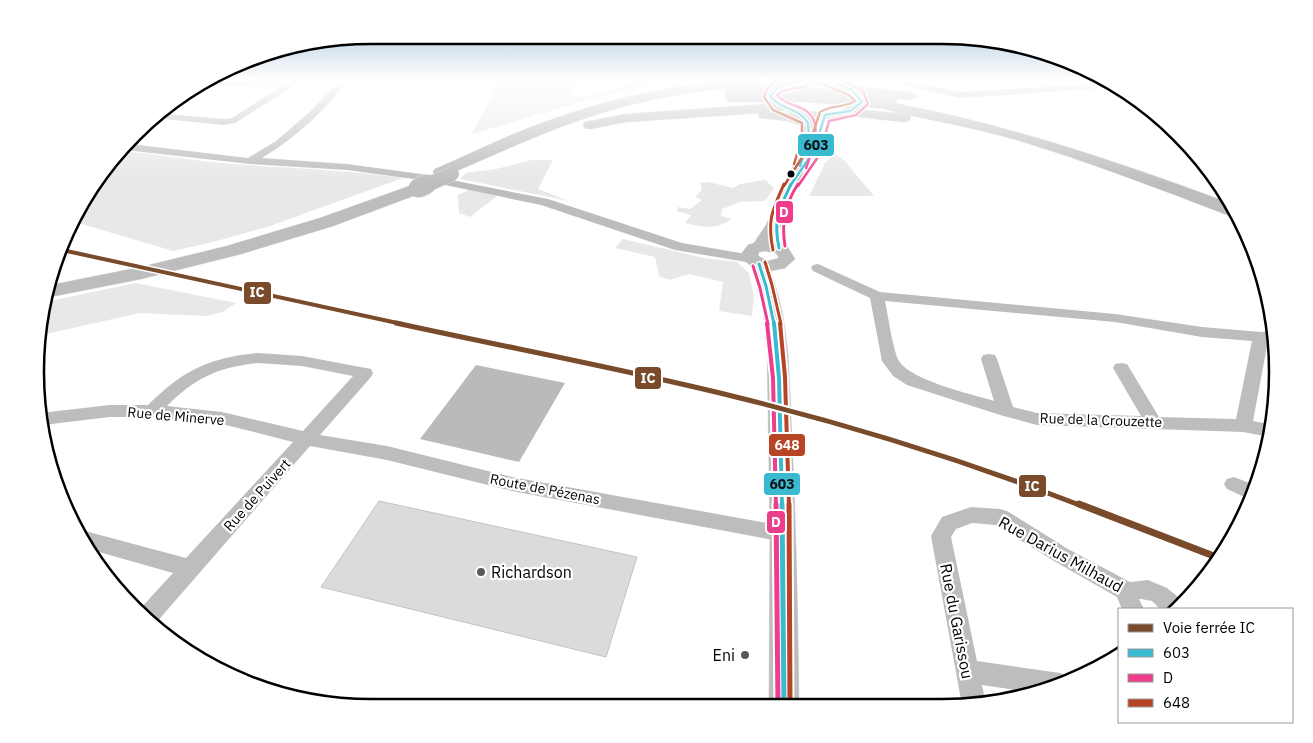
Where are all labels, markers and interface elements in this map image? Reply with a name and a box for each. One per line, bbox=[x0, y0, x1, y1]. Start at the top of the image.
line badge: 603 bbox=[797, 133, 835, 157]
text: 603 bbox=[803, 136, 829, 154]
unlabelled marker bbox=[786, 169, 796, 179]
line badge: D bbox=[775, 200, 794, 224]
text: D bbox=[779, 203, 789, 221]
line badge: IC bbox=[243, 281, 272, 305]
text: IC bbox=[249, 283, 265, 301]
line badge: IC bbox=[634, 366, 662, 390]
text: IC bbox=[640, 369, 656, 387]
street label: Rue de Minerve bbox=[127, 403, 226, 429]
street label: Rue de la Crouzette bbox=[1039, 409, 1163, 431]
line badge: 648 bbox=[768, 433, 806, 457]
text: 648 bbox=[774, 436, 800, 454]
street label: Rue de Puivert bbox=[220, 455, 294, 535]
street label: Route de Pézenas bbox=[489, 470, 602, 509]
line badge: 603 bbox=[763, 472, 801, 496]
line badge: IC bbox=[1018, 474, 1047, 498]
text: 603 bbox=[769, 475, 795, 493]
text: IC bbox=[1024, 477, 1040, 495]
line badge: D bbox=[766, 510, 786, 534]
street label: Rue Darius Milhaud bbox=[995, 512, 1127, 596]
text: D bbox=[771, 513, 781, 531]
place label: Richardson bbox=[491, 562, 572, 582]
street label: Rue du Garissou bbox=[936, 562, 978, 680]
marker: Richardson bbox=[475, 566, 487, 578]
legend bbox=[1118, 608, 1293, 723]
text: Voie ferrée IC bbox=[1163, 618, 1255, 637]
text: 603 bbox=[1163, 643, 1190, 662]
place label: Eni bbox=[713, 645, 735, 665]
marker: Eni bbox=[739, 649, 751, 661]
text: D bbox=[1163, 668, 1173, 687]
text: 648 bbox=[1163, 693, 1190, 712]

